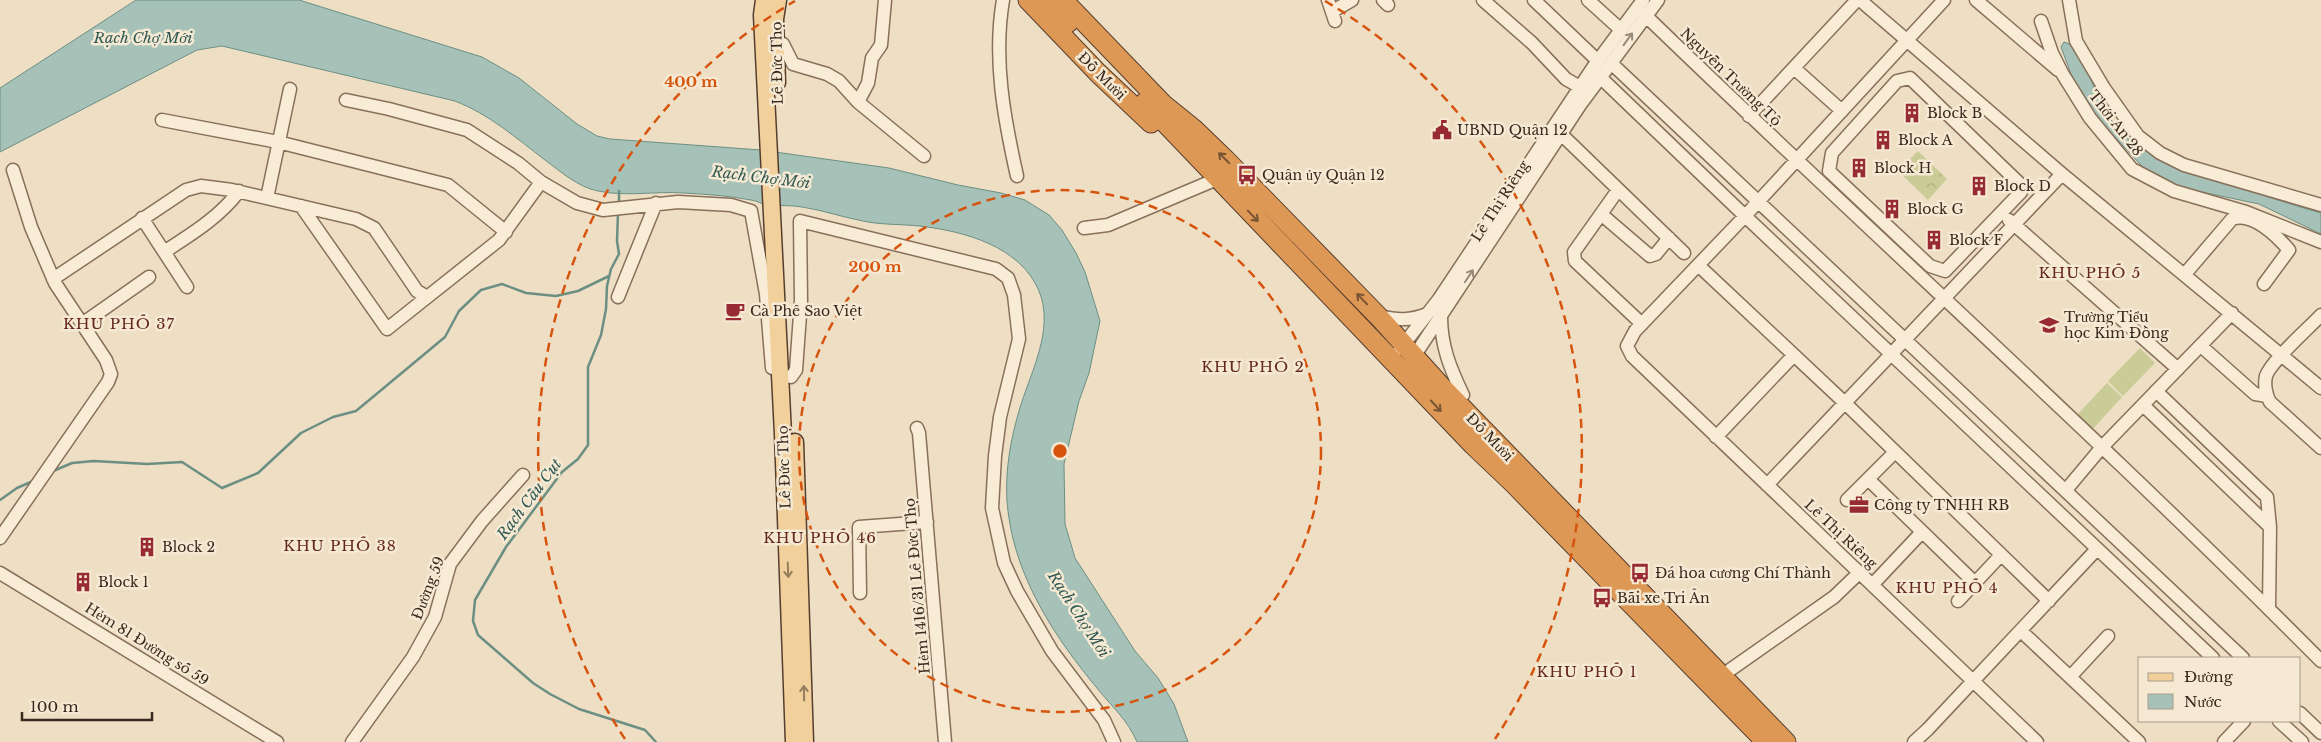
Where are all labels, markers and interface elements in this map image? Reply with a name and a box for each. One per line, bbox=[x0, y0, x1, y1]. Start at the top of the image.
street label: Lê Đức Thọ bbox=[767, 21, 787, 105]
street label: Nguyễn Trường Tộ bbox=[1677, 24, 1785, 130]
water label: Rạch Chợ Mới bbox=[93, 28, 193, 47]
one-way arrow bbox=[1623, 33, 1633, 47]
street label: Đỗ Mười bbox=[1074, 48, 1130, 104]
text: 400 m bbox=[664, 72, 718, 91]
street label: Thới An 28 bbox=[2085, 87, 2147, 159]
building icon: Block B bbox=[1901, 102, 1923, 124]
place label: Block B bbox=[1927, 104, 1982, 122]
public building icon: UBND Quận 12 bbox=[1431, 119, 1453, 141]
place label: UBND Quận 12 bbox=[1457, 121, 1568, 139]
building icon: Block A bbox=[1872, 129, 1894, 151]
place label: Block A bbox=[1898, 131, 1953, 149]
one-way arrow bbox=[1218, 152, 1230, 164]
street label: Lê Thị Riêng bbox=[1467, 156, 1533, 245]
building icon: Block H bbox=[1848, 157, 1870, 179]
place label: Block H bbox=[1874, 159, 1931, 177]
water label: Rạch Chợ Mới bbox=[710, 161, 812, 193]
bus stop icon: Quận ủy Quận 12 bbox=[1236, 164, 1258, 186]
place label: Quận ủy Quận 12 bbox=[1262, 166, 1385, 184]
building icon: Block D bbox=[1968, 175, 1990, 197]
place label: Block D bbox=[1994, 177, 2051, 195]
building icon: Block G bbox=[1881, 198, 1903, 220]
place label: Block G bbox=[1907, 200, 1964, 218]
one-way arrow bbox=[1247, 210, 1259, 222]
building icon: Block F bbox=[1923, 229, 1945, 251]
place label: Block F bbox=[1949, 231, 2003, 249]
text: 200 m bbox=[849, 257, 902, 276]
district label: KHU PHỐ 5 bbox=[2039, 263, 2141, 282]
one-way arrow bbox=[1464, 269, 1474, 283]
one-way arrow bbox=[1356, 293, 1368, 306]
cafe icon: Cà Phê Sao Việt bbox=[724, 300, 746, 322]
place label: Cà Phê Sao Việt bbox=[750, 302, 863, 320]
place label: Trường Tiểu học Kim Đồng bbox=[2064, 308, 2169, 342]
district label: KHU PHỐ 37 bbox=[63, 314, 175, 333]
school or university icon: Trường Tiểu học Kim Đồng bbox=[2038, 314, 2060, 336]
district label: KHU PHỐ 2 bbox=[1201, 357, 1305, 376]
one-way arrow bbox=[1430, 399, 1442, 412]
street label: Đỗ Mười bbox=[1462, 409, 1518, 465]
street label: Lê Đức Thọ bbox=[774, 425, 794, 509]
centre of rings bbox=[1051, 442, 1069, 460]
water label: Rạch Cầu Cụt bbox=[492, 454, 566, 544]
office icon: Công ty TNHH RB bbox=[1848, 494, 1870, 516]
street label: Lê Thị Riêng bbox=[1801, 496, 1882, 573]
place label: Công ty TNHH RB bbox=[1874, 496, 2010, 514]
street label: Hẻm 1416/31 Lê Đức Thọ bbox=[900, 497, 934, 675]
district label: KHU PHỐ 46 bbox=[763, 528, 877, 547]
building icon: Block 2 bbox=[136, 536, 158, 558]
district label: KHU PHỐ 38 bbox=[283, 536, 397, 555]
place label: Block 2 bbox=[162, 538, 215, 556]
street label: Đường 59 bbox=[408, 554, 448, 622]
one-way arrow bbox=[783, 562, 792, 578]
bus stop icon: Đá hoa cương Chí Thành bbox=[1629, 562, 1651, 584]
place label: Đá hoa cương Chí Thành bbox=[1655, 564, 1831, 582]
water label: Rạch Chợ Mới bbox=[1044, 566, 1114, 661]
building icon: Block 1 bbox=[72, 571, 94, 593]
place label: Block 1 bbox=[98, 573, 149, 591]
district label: KHU PHỐ 4 bbox=[1895, 578, 1999, 597]
bus stop icon: Bãi xe Tri Ân bbox=[1591, 587, 1613, 609]
place label: Bãi xe Tri Ân bbox=[1617, 588, 1710, 607]
street label: Hẻm 81 Đường số 59 bbox=[82, 599, 212, 689]
legend bbox=[2138, 657, 2301, 722]
district label: KHU PHỐ 1 bbox=[1537, 662, 1637, 681]
text: Đường bbox=[2184, 667, 2234, 686]
one-way arrow bbox=[799, 686, 808, 702]
scale bar bbox=[22, 690, 152, 722]
text: Nước bbox=[2184, 692, 2222, 711]
text: 100 m bbox=[30, 697, 79, 716]

